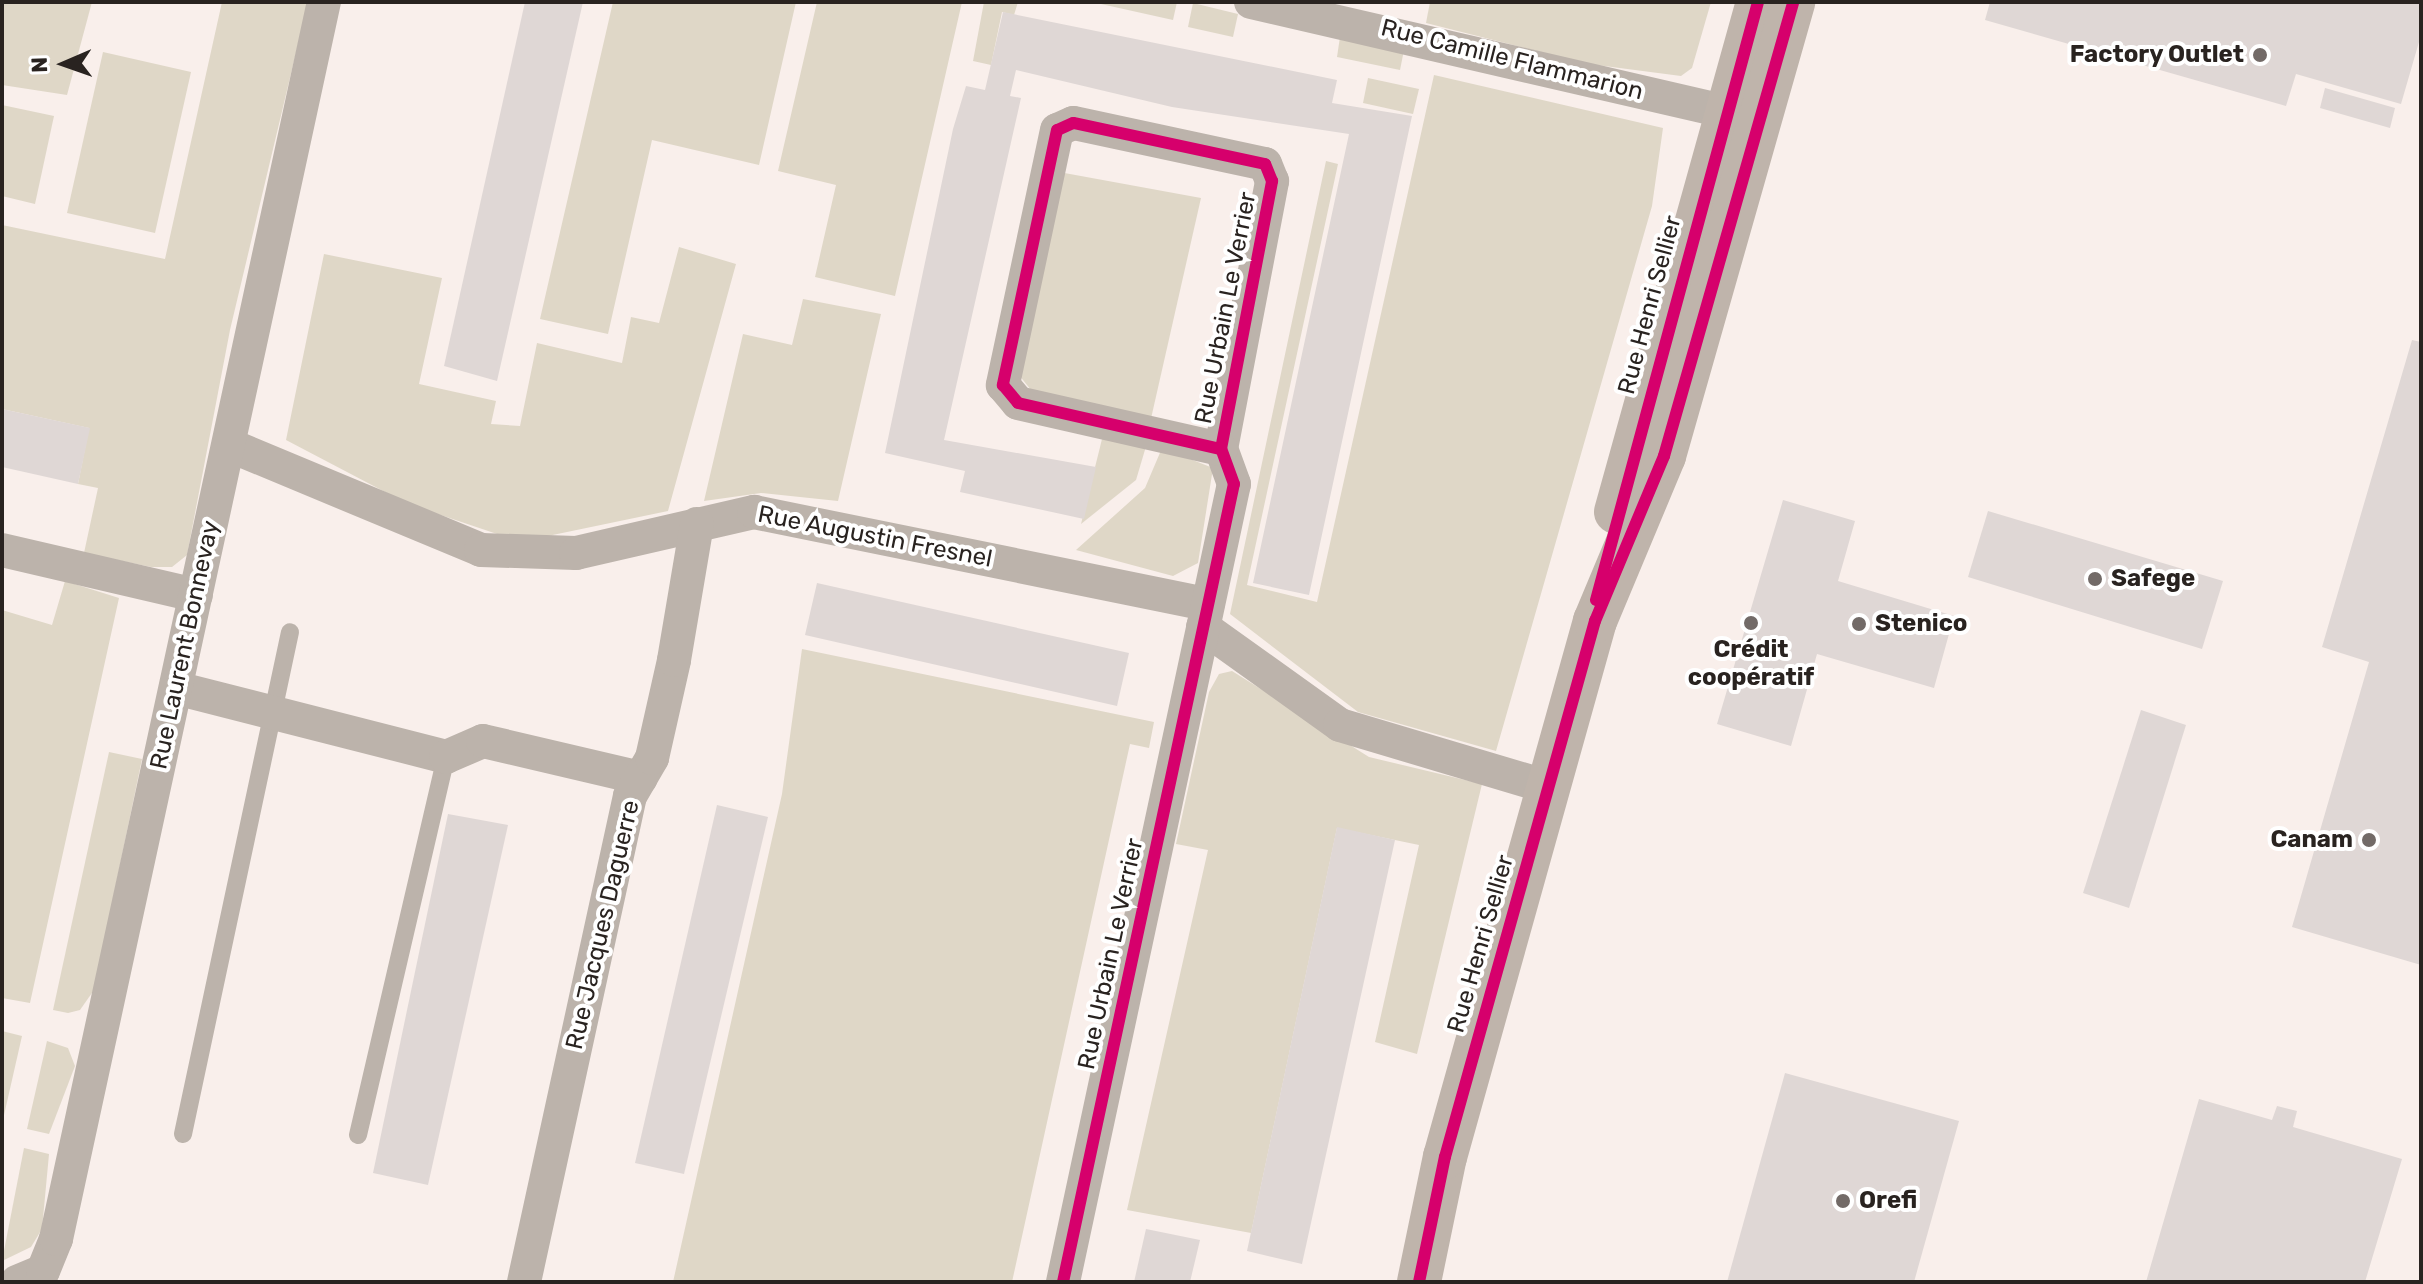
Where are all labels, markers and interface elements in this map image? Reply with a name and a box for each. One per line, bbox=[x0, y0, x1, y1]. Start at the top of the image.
street label: Rue Camille Flammarion bbox=[1378, 13, 1646, 107]
north arrow bbox=[24, 24, 104, 104]
place label: Factory Outlet bbox=[2069, 41, 2244, 69]
marker: Factory Outlet bbox=[2251, 46, 2269, 64]
text: N bbox=[26, 56, 53, 73]
street label: Rue Urbain Le Verrier bbox=[1189, 189, 1263, 427]
street label: Rue Henri Sellier bbox=[1612, 212, 1688, 398]
street label: Rue Augustin Fresnel bbox=[755, 500, 995, 574]
street label: Rue Laurent Bonnevay bbox=[145, 518, 225, 772]
place label: Safege bbox=[2111, 565, 2195, 593]
marker: Safege bbox=[2086, 570, 2104, 588]
place label: Stenico bbox=[1875, 610, 1967, 638]
marker: Crédit coopératif bbox=[1742, 614, 1760, 632]
marker: Stenico bbox=[1850, 615, 1868, 633]
place label: Crédit coopératif bbox=[1688, 636, 1814, 692]
street label: Rue Jacques Daguerre bbox=[560, 798, 646, 1052]
place label: Canam bbox=[2270, 826, 2353, 854]
marker: Canam bbox=[2360, 831, 2378, 849]
street label: Rue Urbain Le Verrier bbox=[1072, 835, 1150, 1073]
street label: Rue Henri Sellier bbox=[1442, 852, 1520, 1036]
place label: Orefi bbox=[1859, 1187, 1917, 1215]
marker: Orefi bbox=[1834, 1192, 1852, 1210]

